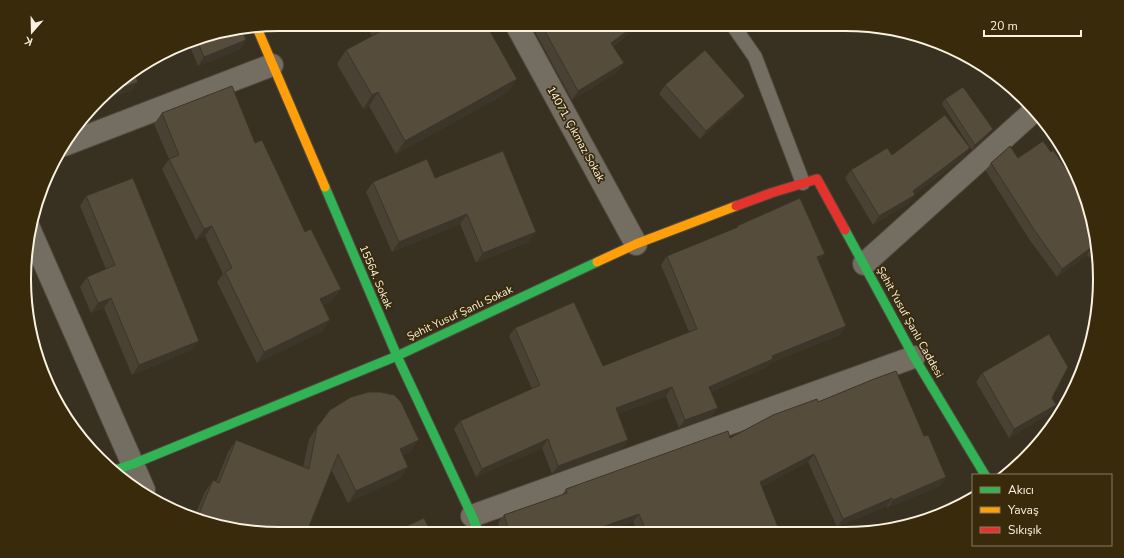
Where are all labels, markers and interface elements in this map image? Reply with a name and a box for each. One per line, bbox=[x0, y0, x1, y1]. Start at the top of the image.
north arrow bbox=[12, 12, 52, 52]
scale bar bbox=[984, 12, 1081, 38]
text: 20 m bbox=[990, 18, 1018, 34]
text: K bbox=[22, 32, 35, 49]
street label: 14071. Çıkmaz Sokak bbox=[544, 84, 609, 185]
street label: 15564. Sokak bbox=[356, 243, 396, 312]
street label: Şehit Yusuf Şanlı Caddesi bbox=[873, 264, 947, 380]
street label: Şehit Yusuf Şanlı Sokak bbox=[405, 282, 516, 344]
legend bbox=[972, 474, 1112, 546]
text: Akıcı bbox=[1008, 482, 1034, 498]
text: Yavaş bbox=[1007, 502, 1039, 518]
text: Sıkışık bbox=[1008, 522, 1043, 538]

